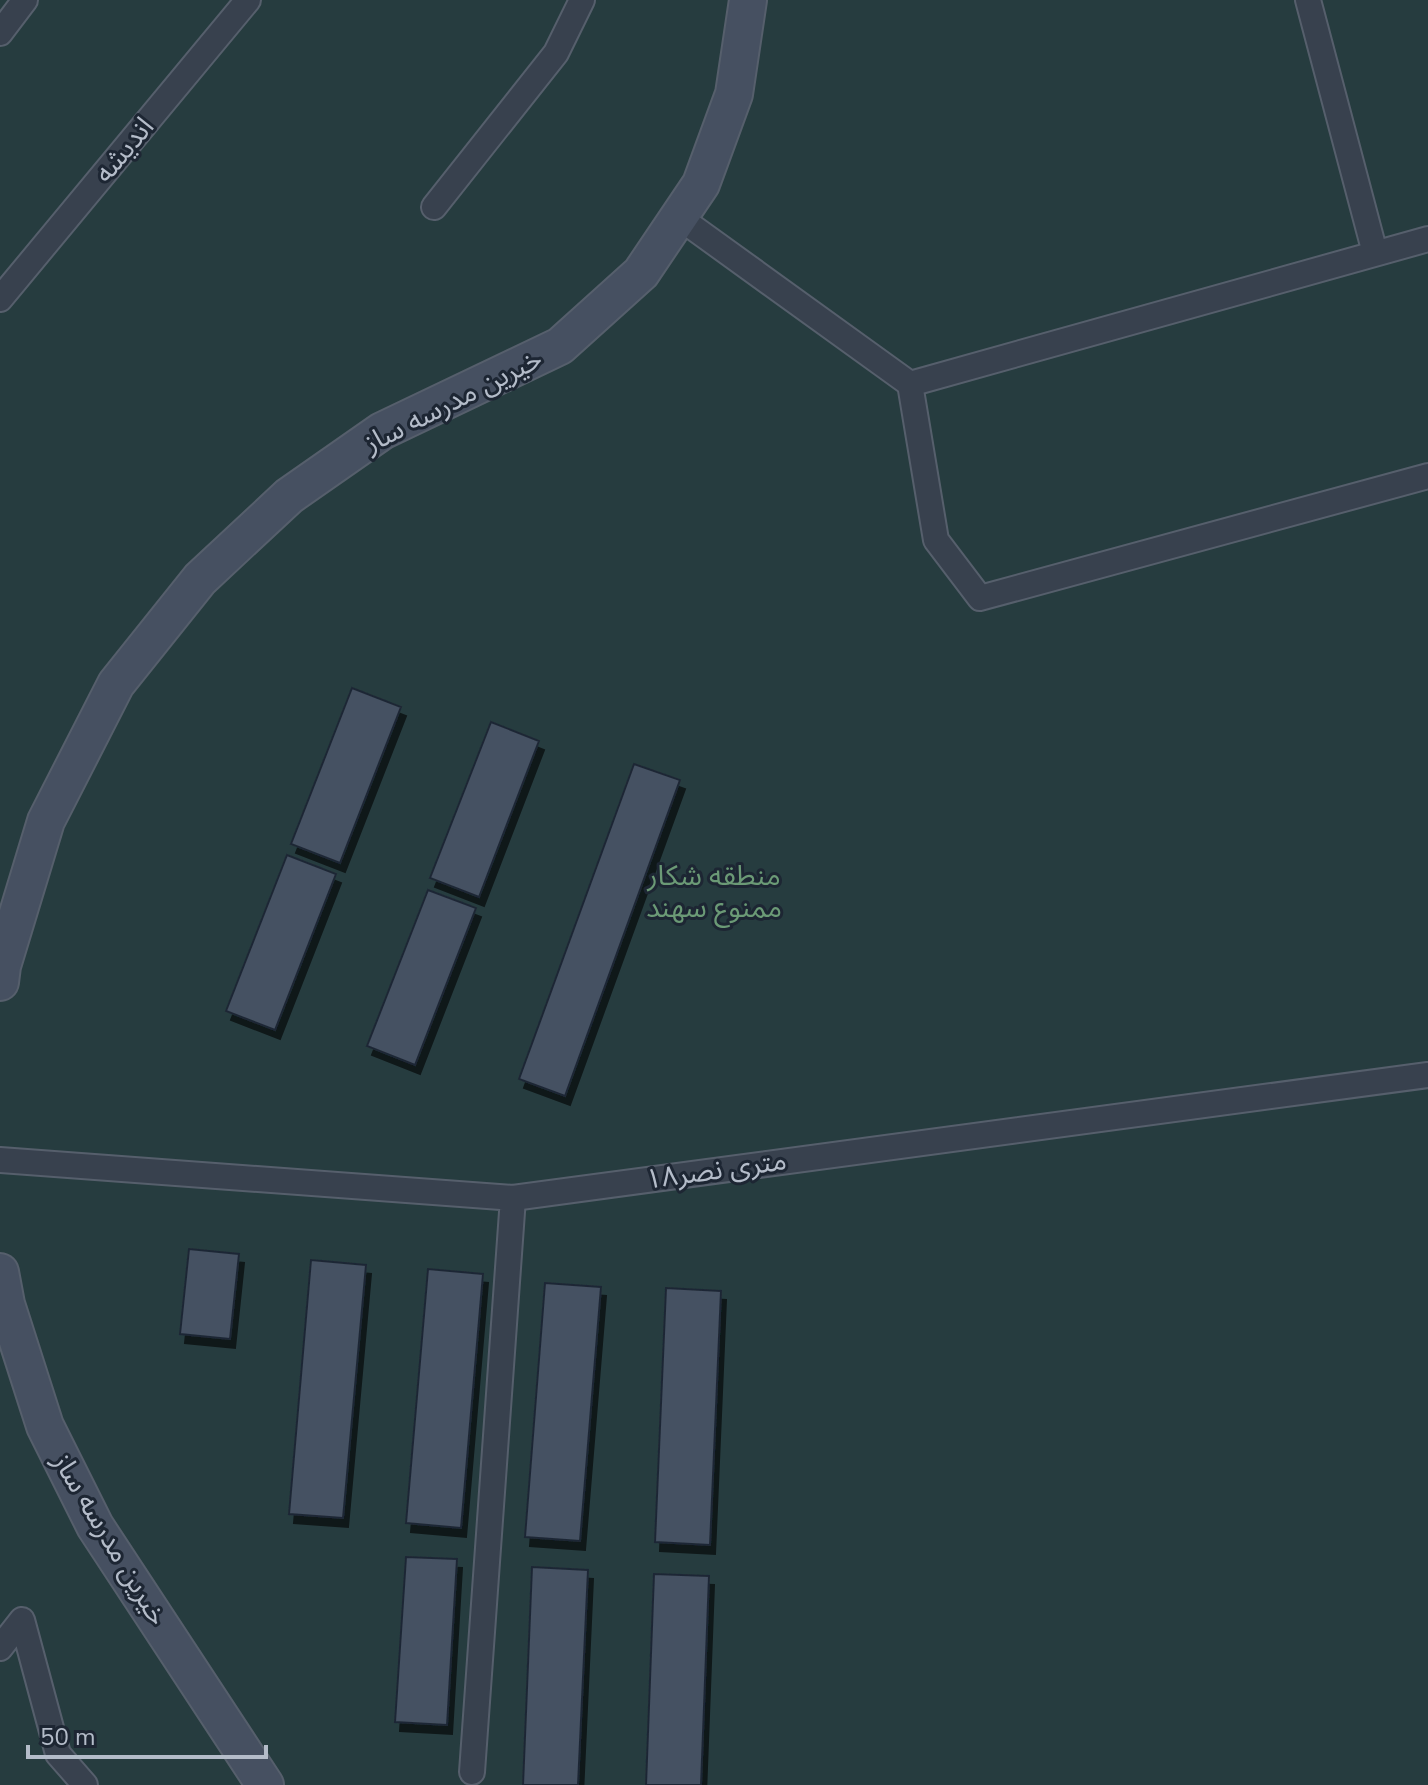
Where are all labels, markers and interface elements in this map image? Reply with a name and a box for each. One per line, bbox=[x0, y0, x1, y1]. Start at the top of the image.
street label: اندیشه bbox=[85, 109, 163, 191]
street label: خیرین مدرسه ساز bbox=[356, 340, 549, 463]
park label: منطقه شکار ممنوع سهند bbox=[646, 857, 782, 928]
street label: ۱۸متری نصر bbox=[643, 1141, 789, 1199]
street label: خیرین مدرسه ساز bbox=[43, 1445, 177, 1633]
scale bar bbox=[28, 1709, 266, 1759]
text: 50 m bbox=[40, 1721, 96, 1753]

